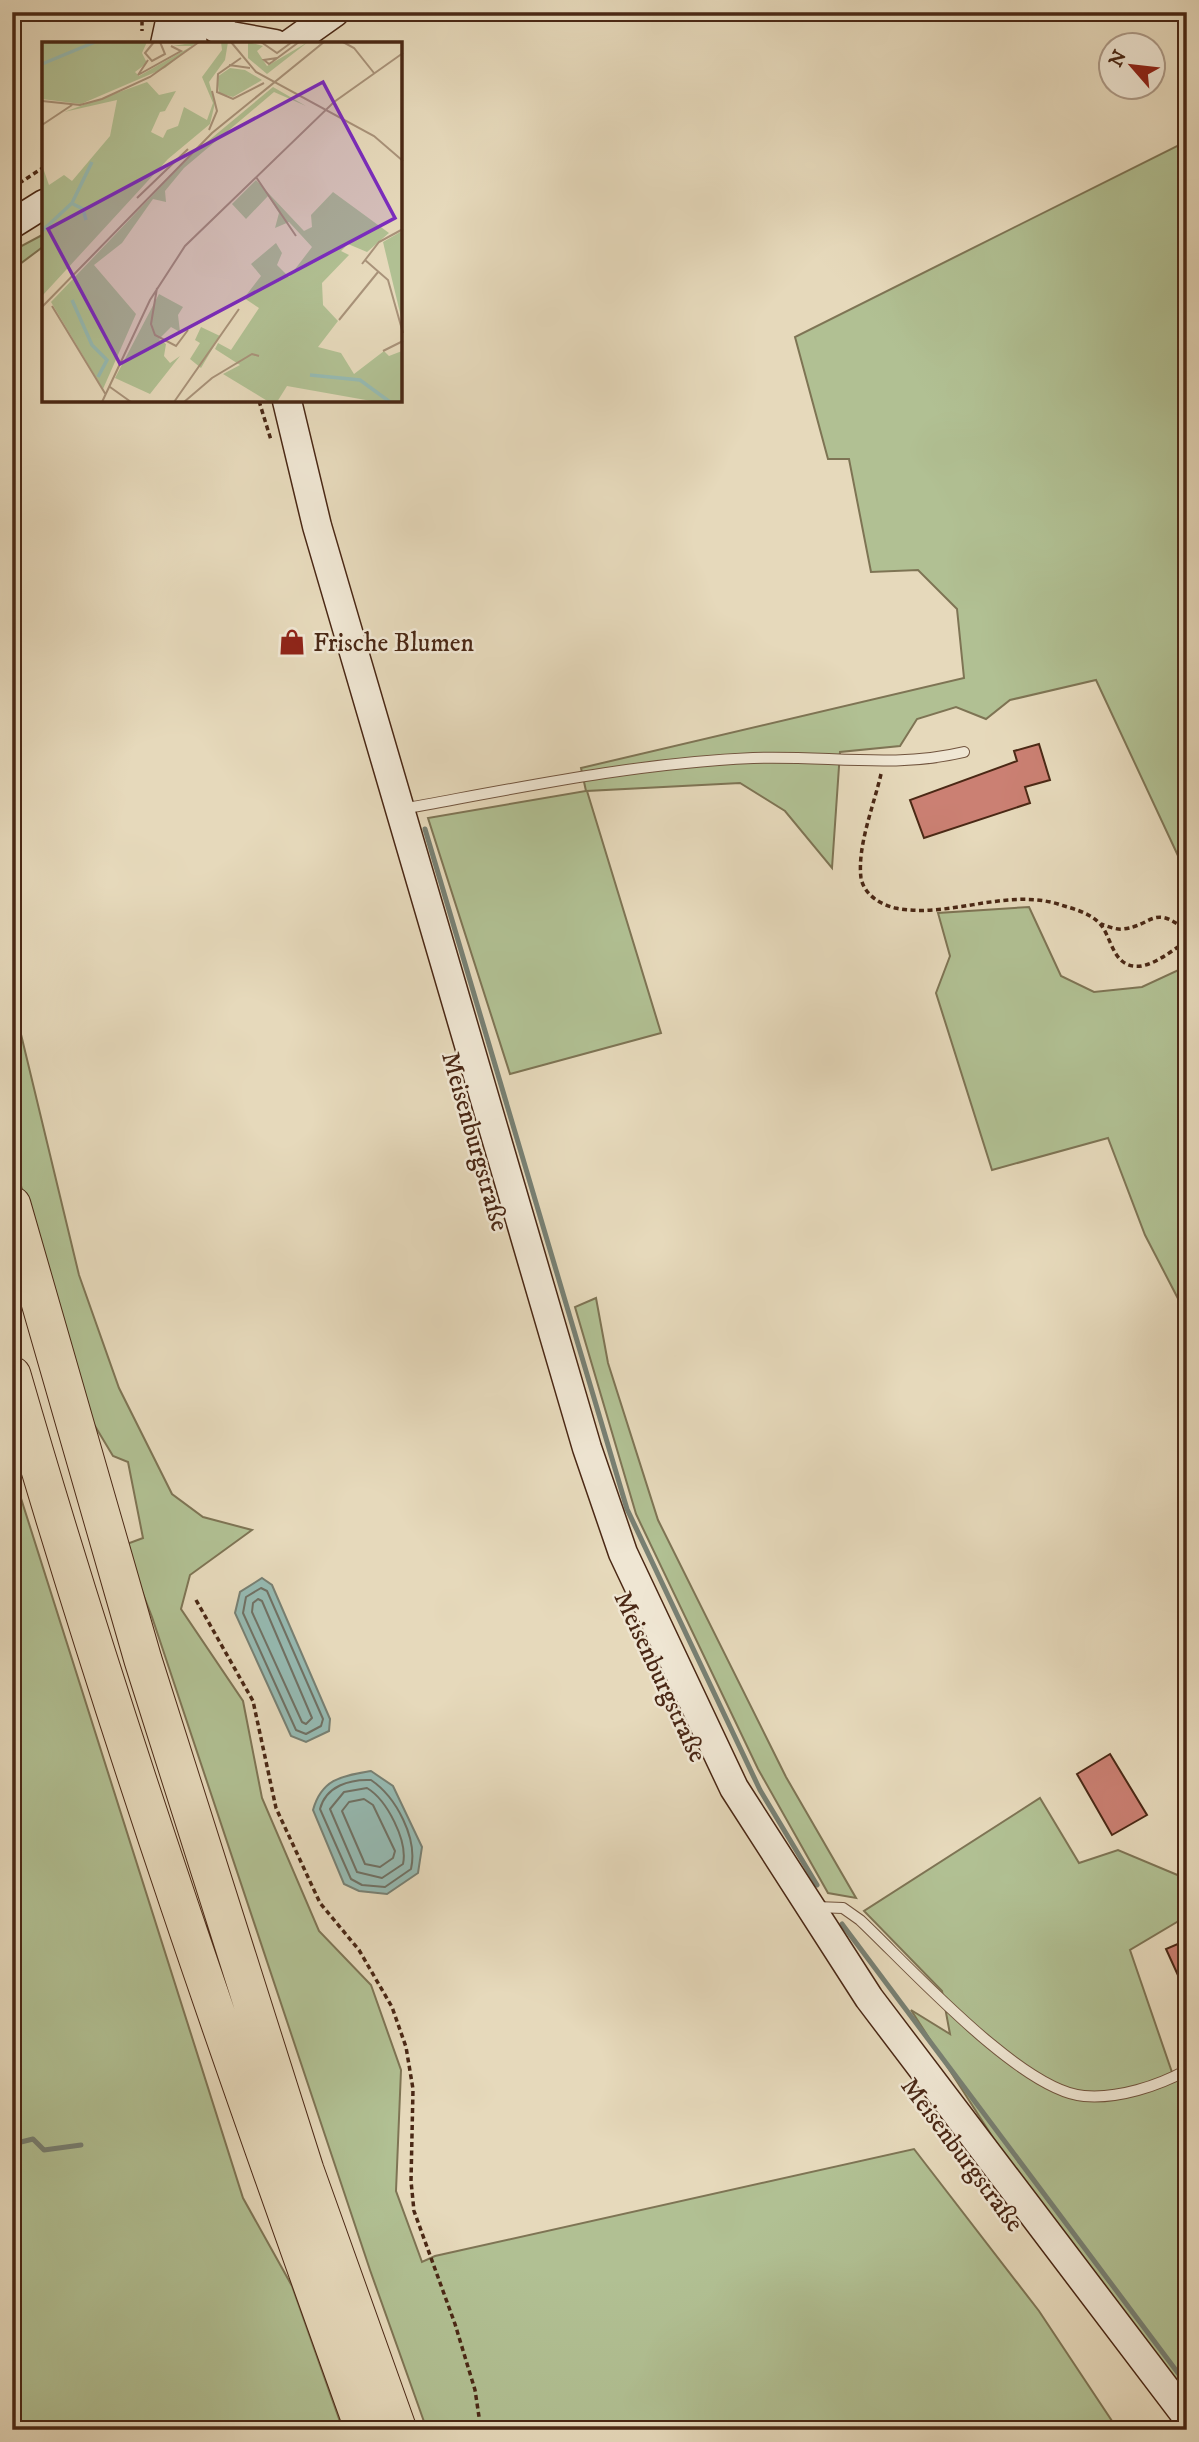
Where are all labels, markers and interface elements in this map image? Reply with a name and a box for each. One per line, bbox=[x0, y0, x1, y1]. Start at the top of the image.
north arrow bbox=[1098, 32, 1168, 102]
inset map bbox=[42, 42, 402, 402]
text: N bbox=[1104, 46, 1132, 71]
shop icon: Frische Blumen bbox=[277, 627, 307, 657]
place label: Frische Blumen bbox=[313, 627, 475, 660]
street label: Meisenburgstraße bbox=[433, 1048, 516, 1235]
street label: Meisenburgstraße bbox=[606, 1586, 714, 1768]
street label: Meisenburgstraße bbox=[893, 2071, 1031, 2239]

